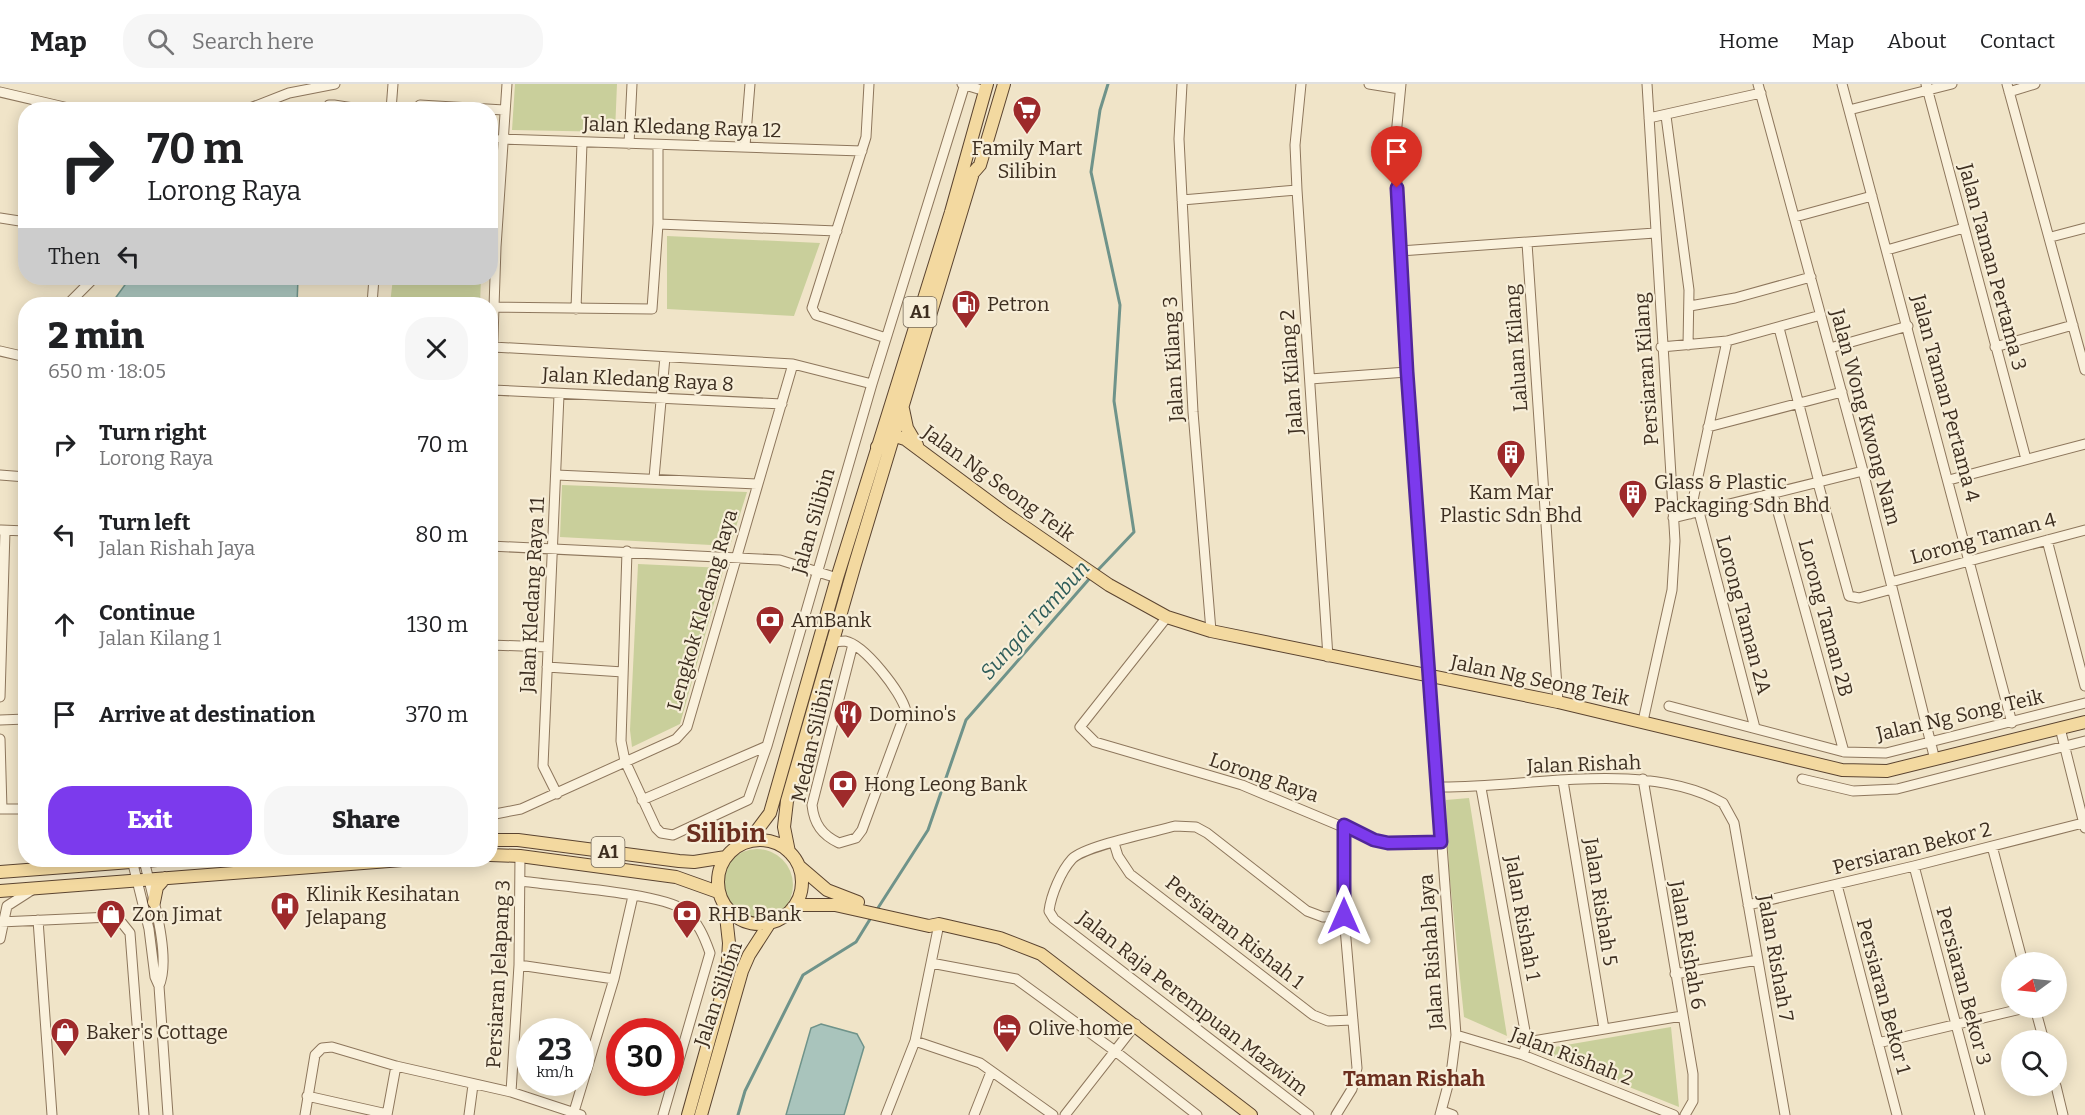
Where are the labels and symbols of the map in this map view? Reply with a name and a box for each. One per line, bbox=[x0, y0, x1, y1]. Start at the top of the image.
supermarket icon: Family Mart Silibin bbox=[1011, 94, 1043, 136]
street label: Jalan Kledang Raya 12 bbox=[581, 112, 782, 142]
pin bbox=[1371, 126, 1422, 188]
place label: Family Mart Silibin bbox=[971, 136, 1083, 183]
street label: Jalan Taman Pertama 3 bbox=[1954, 160, 2032, 373]
street label: Laluan Kilang bbox=[1500, 284, 1532, 412]
fuel station icon: Petron bbox=[950, 288, 982, 330]
street label: Jalan Taman Pertama 4 bbox=[1907, 291, 1985, 505]
place label: Petron bbox=[987, 292, 1050, 316]
street label: Persiaran Kilang bbox=[1629, 292, 1663, 446]
street label: Jalan Kilang 3 bbox=[1158, 296, 1188, 423]
road number: A1 bbox=[904, 297, 936, 327]
street label: Jalan Wong Kwong Nam bbox=[1825, 305, 1906, 528]
street label: Jalan Kilang 2 bbox=[1275, 309, 1307, 436]
street label: Jalan Kledang Raya 8 bbox=[541, 362, 734, 396]
street label: Jalan Ng Seong Teik bbox=[918, 419, 1080, 547]
building icon: Kam Mar Plastic Sdn Bhd bbox=[1495, 438, 1527, 480]
street label: Jalan Silibin bbox=[786, 465, 840, 578]
place label: Glass & Plastic Packaging Sdn Bhd bbox=[1654, 470, 1830, 517]
building icon: Glass & Plastic Packaging Sdn Bhd bbox=[1617, 478, 1649, 520]
place label: Kam Mar Plastic Sdn Bhd bbox=[1440, 480, 1582, 527]
street label: Jalan Kledang Raya 11 bbox=[515, 497, 549, 694]
street label: Lengkok Kledang Raya bbox=[662, 507, 742, 713]
street label: Lorong Taman 4 bbox=[1908, 507, 2059, 569]
street label: Lorong Taman 2A bbox=[1711, 533, 1777, 698]
street label: Lorong Taman 2B bbox=[1793, 537, 1859, 699]
water label: Sungai Tambun bbox=[975, 555, 1095, 685]
bank icon: AmBank bbox=[754, 604, 786, 646]
place label: AmBank bbox=[791, 608, 872, 632]
street label: Jalan Ng Seong Teik bbox=[1448, 649, 1632, 711]
street label: Medan Silibin bbox=[786, 675, 838, 805]
street label: Jalan Ng Song Teik bbox=[1873, 684, 2047, 746]
restaurant icon: Domino's bbox=[832, 698, 864, 740]
place label: Domino's bbox=[869, 702, 956, 726]
street label: Lorong Raya bbox=[1206, 747, 1322, 807]
street label: Jalan Rishah bbox=[1525, 750, 1642, 778]
bank icon: Hong Leong Bank bbox=[827, 768, 859, 810]
place label: Hong Leong Bank bbox=[864, 772, 1028, 796]
street label: Persiaran Bekor 2 bbox=[1830, 817, 1994, 879]
district label: Silibin bbox=[686, 818, 766, 849]
street label: Jalan Rishah 5 bbox=[1579, 835, 1623, 968]
road number: A1 bbox=[592, 837, 624, 867]
street label: Jalan Rishah 1 bbox=[1500, 853, 1546, 982]
street label: Persiaran Rishah 1 bbox=[1161, 870, 1309, 994]
street label: Jalan Rishah Jaya bbox=[1414, 873, 1448, 1032]
street label: Jalan Rishah 6 bbox=[1665, 878, 1711, 1011]
street label: Persiaran Jelapang 3 bbox=[481, 879, 515, 1069]
place label: Klinik Kesihatan Jelapang bbox=[305, 882, 460, 929]
position arrow bbox=[1312, 884, 1376, 948]
hospital icon: Klinik Kesihatan Jelapang bbox=[269, 890, 301, 932]
street label: Jalan Rishah 7 bbox=[1753, 892, 1799, 1023]
shop icon: Zon Jimat bbox=[95, 898, 127, 940]
bank icon: RHB Bank bbox=[671, 898, 703, 940]
place label: Zon Jimat bbox=[132, 902, 222, 926]
place label: RHB Bank bbox=[708, 902, 802, 926]
street label: Persiaran Bekor 3 bbox=[1931, 904, 1997, 1068]
street label: Jalan Raja Perempuan Mazwim bbox=[1072, 905, 1313, 1101]
street label: Persiaran Bekor 1 bbox=[1852, 916, 1916, 1076]
street label: Jalan Silibin bbox=[689, 938, 747, 1051]
north arrow bbox=[2001, 952, 2067, 1018]
hotel icon: Olive home bbox=[991, 1012, 1023, 1054]
shop icon: Baker's Cottage bbox=[49, 1016, 81, 1058]
place label: Olive home bbox=[1028, 1016, 1133, 1040]
speed limit sign: 30 bbox=[606, 1018, 684, 1096]
place label: Baker's Cottage bbox=[86, 1020, 228, 1044]
street label: Jalan Rishah 2 bbox=[1506, 1021, 1637, 1090]
district label: Taman Rishah bbox=[1343, 1066, 1486, 1092]

